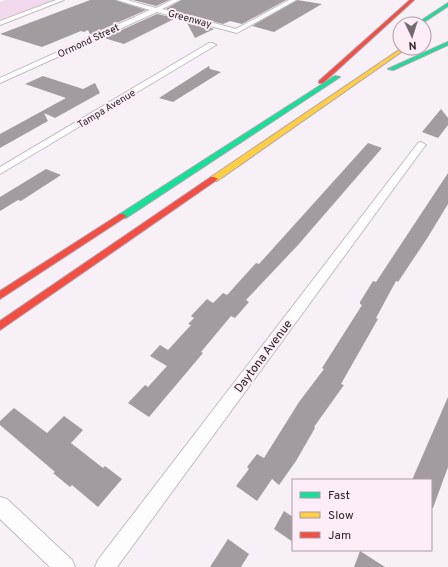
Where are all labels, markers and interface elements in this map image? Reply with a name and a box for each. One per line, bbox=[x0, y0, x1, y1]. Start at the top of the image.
street label: Greenway bbox=[166, 7, 213, 32]
north arrow bbox=[392, 16, 432, 56]
street label: Ormond Street bbox=[56, 21, 122, 61]
text: N bbox=[408, 38, 417, 52]
street label: Tampa Avenue bbox=[75, 87, 138, 132]
street label: Daytona Avenue bbox=[231, 317, 296, 396]
legend bbox=[292, 479, 432, 551]
text: Fast bbox=[328, 488, 350, 504]
text: Slow bbox=[328, 508, 354, 524]
text: Jam bbox=[328, 528, 351, 544]

